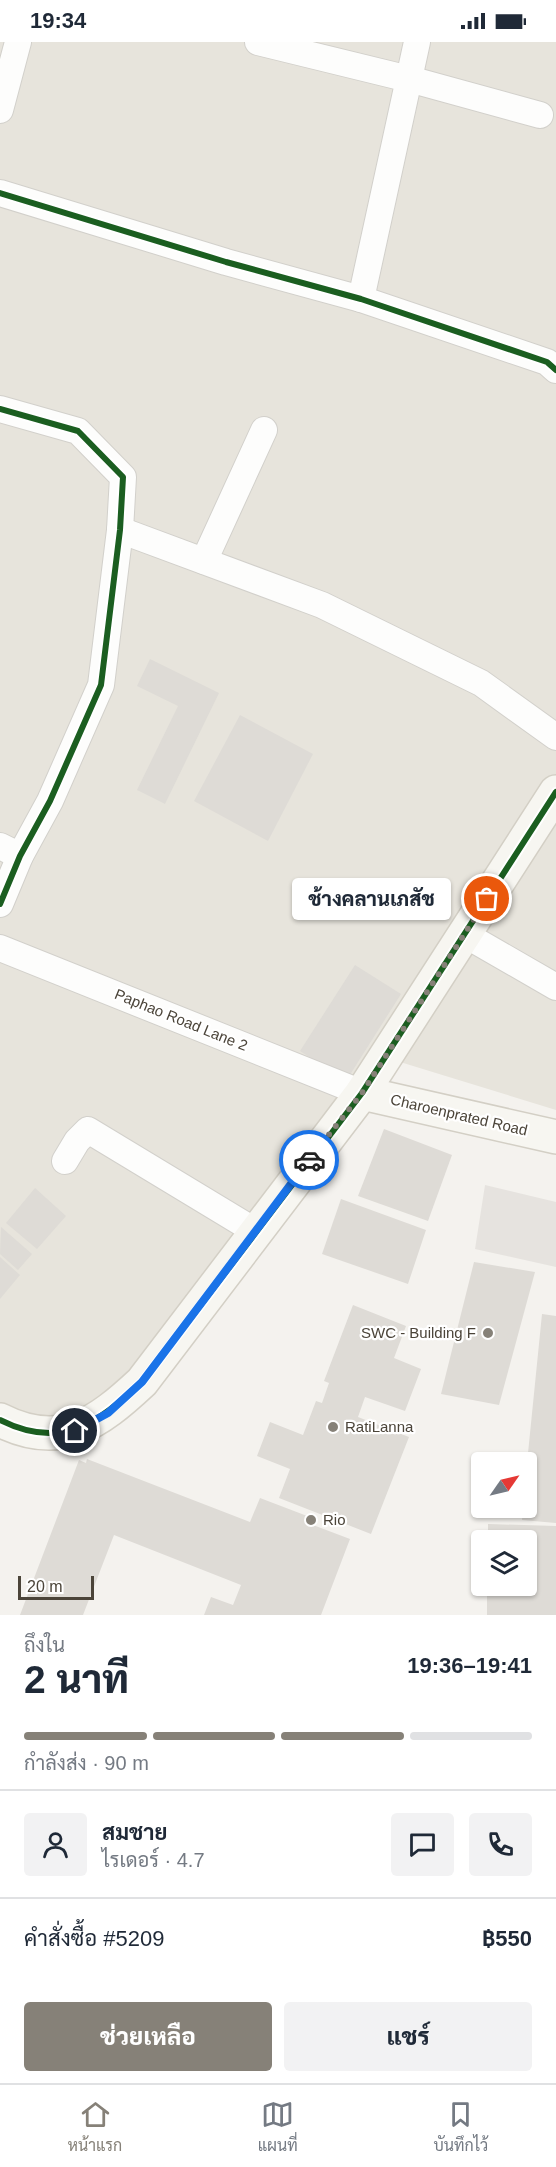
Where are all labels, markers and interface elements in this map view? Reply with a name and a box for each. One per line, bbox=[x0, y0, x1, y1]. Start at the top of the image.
text: 19:34 bbox=[30, 8, 86, 33]
pin bbox=[461, 873, 512, 924]
callout: ช้างคลานเภสัช bbox=[292, 878, 451, 920]
icon: bag bbox=[470, 882, 503, 915]
text: ช้างคลานเภสัช bbox=[308, 888, 435, 910]
street label: Paphao Road Lane 2 bbox=[112, 985, 250, 1054]
street label: Charoenprated Road bbox=[389, 1090, 529, 1139]
courier bbox=[279, 1130, 339, 1190]
icon: car bbox=[293, 1144, 326, 1177]
place label: SWC - Building F bbox=[361, 1324, 476, 1341]
marker: SWC - Building F bbox=[481, 1326, 495, 1340]
pin bbox=[49, 1405, 100, 1456]
icon: home bbox=[58, 1414, 91, 1447]
place label: RatiLanna bbox=[345, 1418, 414, 1435]
marker: RatiLanna bbox=[326, 1420, 340, 1434]
north arrow bbox=[471, 1452, 537, 1518]
map controls bbox=[471, 1452, 537, 1596]
place label: Rio bbox=[323, 1511, 346, 1528]
marker: Rio bbox=[304, 1513, 318, 1527]
button: layers bbox=[471, 1530, 537, 1596]
scale bar bbox=[18, 1573, 94, 1600]
text: 20 m bbox=[27, 1578, 63, 1595]
text: ถึงใน bbox=[24, 1634, 65, 1656]
text: 19:36–19:41 bbox=[407, 1653, 532, 1678]
text: 2 นาที bbox=[24, 1658, 129, 1701]
text: กำลังส่ง · 90 m bbox=[24, 1752, 149, 1774]
button: person bbox=[24, 1813, 87, 1876]
button: chat bbox=[391, 1813, 454, 1876]
button: phone bbox=[469, 1813, 532, 1876]
text: สมชาย bbox=[102, 1820, 168, 1845]
text: ไรเดอร์ · 4.7 bbox=[102, 1849, 205, 1871]
text: คำสั่งซื้อ #5209 bbox=[24, 1926, 164, 1951]
text: ฿550 bbox=[482, 1926, 532, 1951]
button: ช่วยเหลือ bbox=[24, 2002, 272, 2071]
button: แชร์ bbox=[284, 2002, 532, 2071]
tab: หน้าแรก bbox=[68, 2098, 122, 2155]
tab: แผนที่ bbox=[258, 2098, 298, 2155]
tab: บันทึกไว้ bbox=[433, 2098, 488, 2155]

